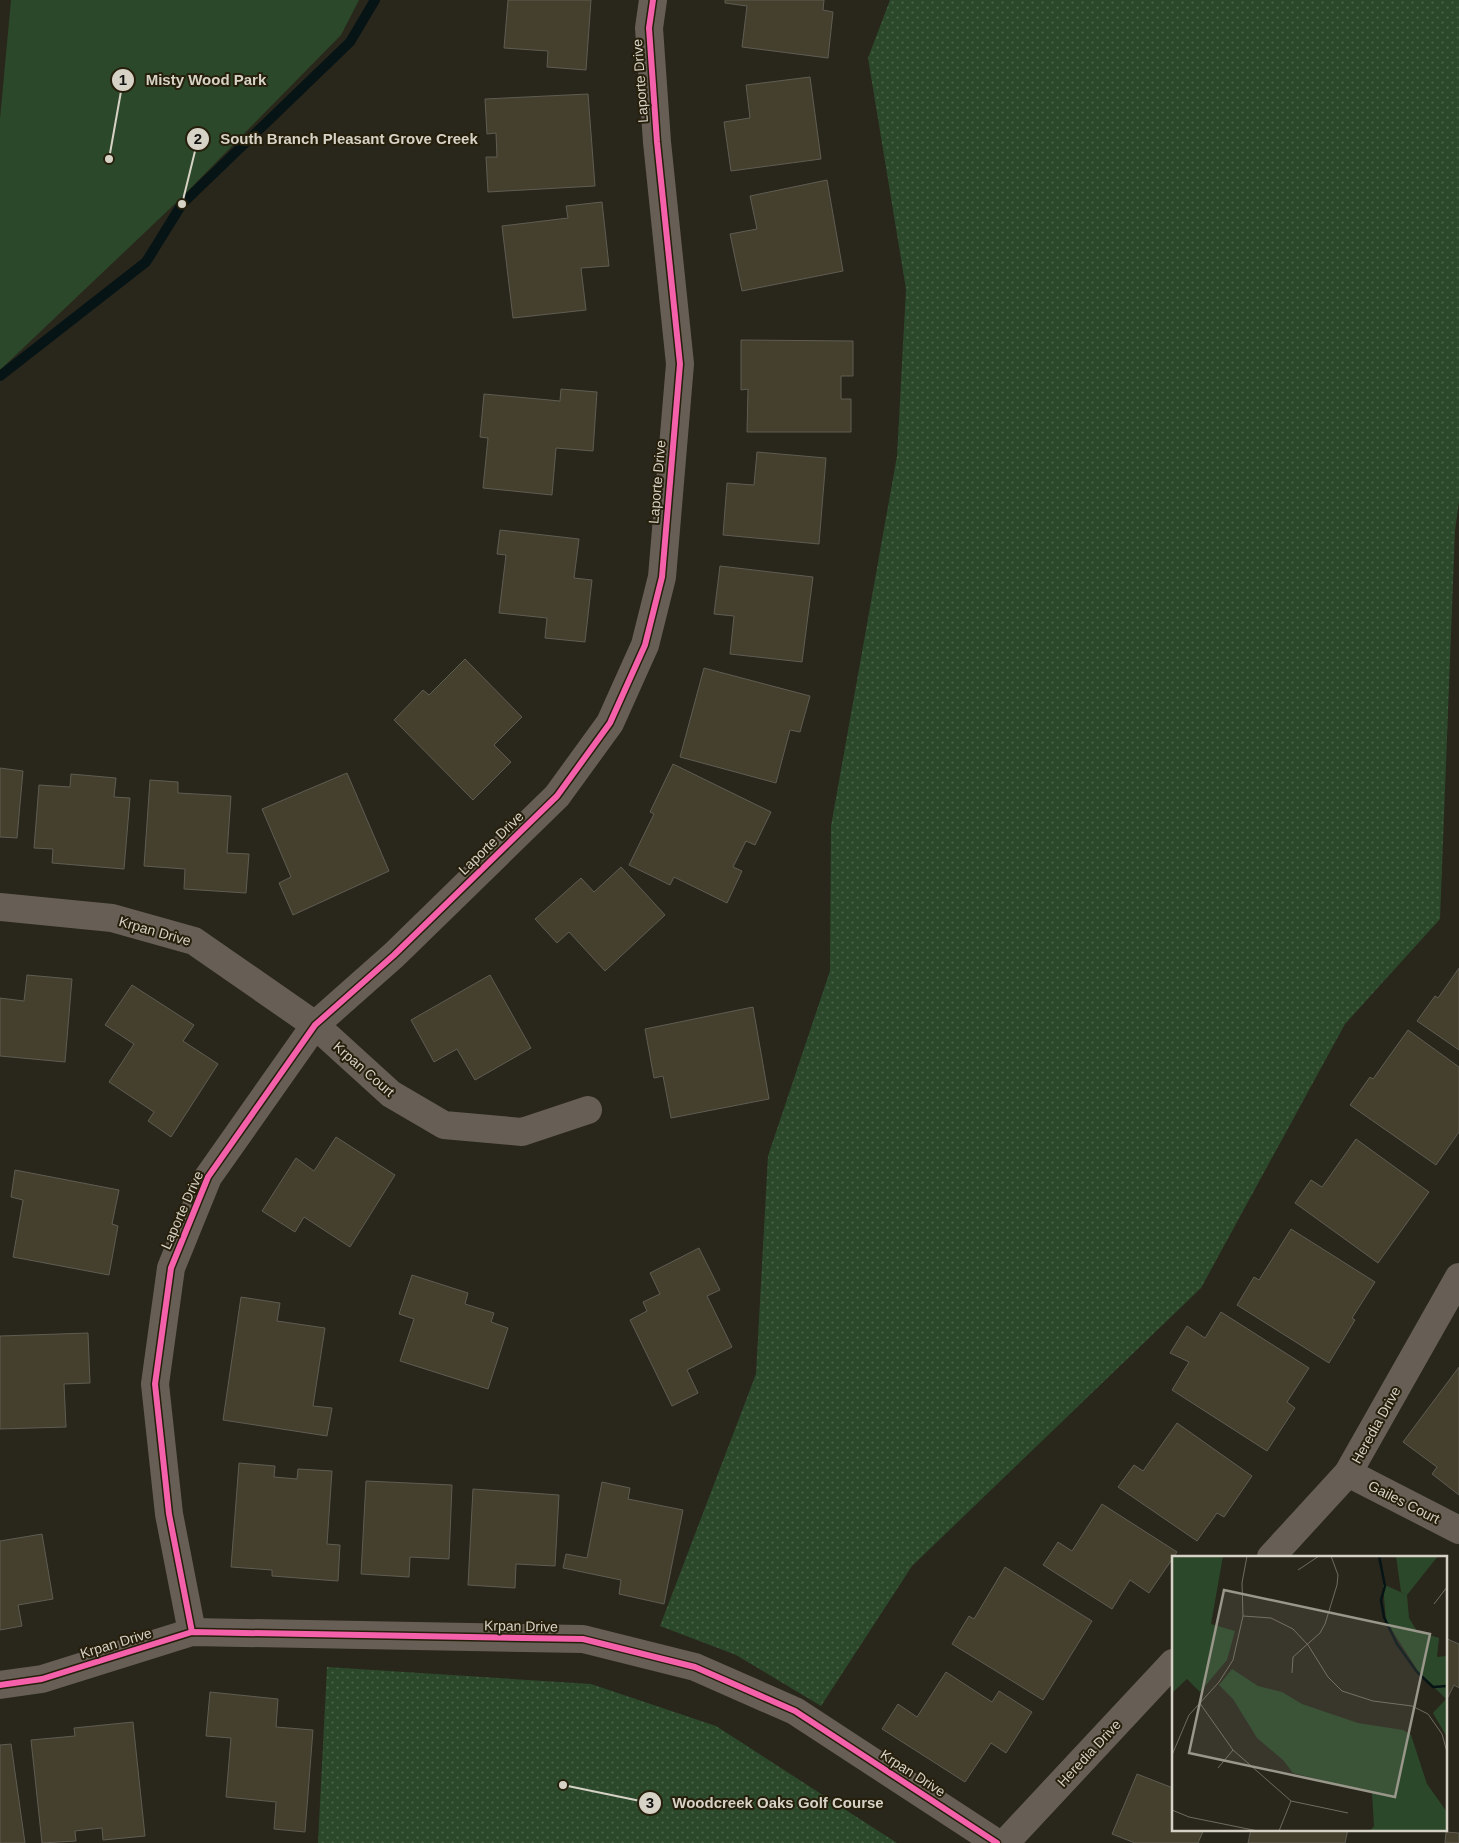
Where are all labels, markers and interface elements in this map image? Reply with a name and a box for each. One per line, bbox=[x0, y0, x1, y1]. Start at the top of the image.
street label: Laporte Drive bbox=[629, 38, 651, 123]
callout: Misty Wood Park bbox=[110, 65, 276, 95]
text: 1 bbox=[119, 71, 127, 88]
text: Misty Wood Park bbox=[146, 71, 267, 88]
callout: South Branch Pleasant Grove Creek bbox=[185, 124, 488, 154]
text: 2 bbox=[194, 130, 202, 147]
text: South Branch Pleasant Grove Creek bbox=[220, 130, 478, 147]
street label: Laporte Drive bbox=[645, 439, 669, 525]
street label: Laporte Drive bbox=[455, 808, 527, 878]
street label: Krpan Drive bbox=[117, 913, 193, 949]
street label: Krpan Court bbox=[330, 1038, 398, 1100]
street label: Laporte Drive bbox=[158, 1168, 206, 1252]
street label: Heredia Drive bbox=[1348, 1384, 1404, 1466]
street label: Gailes Court bbox=[1366, 1477, 1442, 1527]
inset map bbox=[1172, 1556, 1446, 1830]
street label: Krpan Drive bbox=[484, 1617, 558, 1635]
street label: Krpan Drive bbox=[78, 1624, 154, 1661]
street label: Heredia Drive bbox=[1054, 1716, 1124, 1790]
street label: Krpan Drive bbox=[878, 1746, 949, 1800]
callout: Woodcreek Oaks Golf Course bbox=[638, 1788, 894, 1818]
text: 3 bbox=[646, 1794, 654, 1811]
text: Woodcreek Oaks Golf Course bbox=[672, 1794, 884, 1811]

